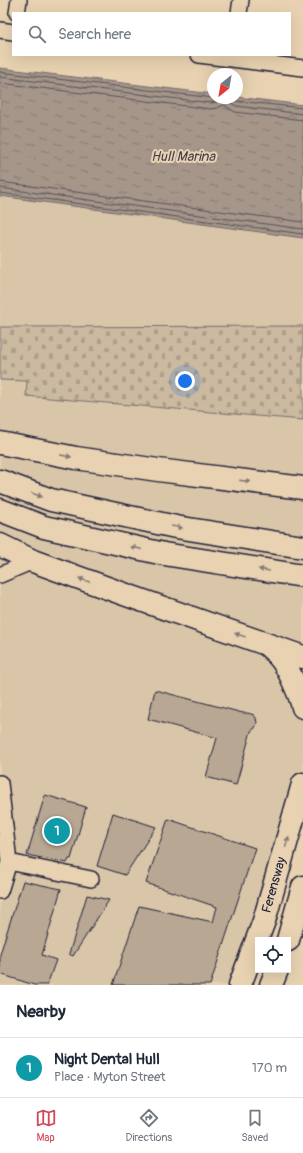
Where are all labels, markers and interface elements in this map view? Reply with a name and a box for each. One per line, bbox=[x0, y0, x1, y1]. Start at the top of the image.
search box bbox=[12, 12, 291, 56]
icon: search bbox=[26, 23, 48, 45]
text: Search here bbox=[58, 25, 131, 44]
north arrow bbox=[207, 68, 243, 104]
water label: Hull Marina bbox=[151, 148, 216, 165]
your location bbox=[175, 371, 195, 391]
one-way arrow bbox=[60, 453, 72, 459]
one-way arrow bbox=[239, 478, 251, 484]
one-way arrow bbox=[31, 492, 43, 498]
one-way arrow bbox=[171, 524, 183, 530]
one-way arrow bbox=[130, 544, 143, 550]
one-way arrow bbox=[258, 567, 271, 573]
one-way arrow bbox=[78, 576, 90, 582]
one-way arrow bbox=[233, 631, 245, 637]
pin: 1 bbox=[44, 816, 70, 846]
one-way arrow bbox=[284, 835, 290, 847]
street label: Ferensway bbox=[258, 855, 290, 915]
map controls bbox=[255, 937, 291, 973]
button: locate bbox=[255, 937, 291, 973]
text: Nearby bbox=[16, 1001, 65, 1022]
text: Night Dental Hull bbox=[54, 1050, 160, 1069]
text: 1 bbox=[26, 1060, 32, 1076]
text: 170 m bbox=[252, 1060, 287, 1076]
text: Place · Myton Street bbox=[54, 1069, 166, 1085]
tab: Map bbox=[35, 1107, 57, 1144]
tab: Directions bbox=[126, 1107, 172, 1144]
tab: Saved bbox=[241, 1107, 268, 1144]

